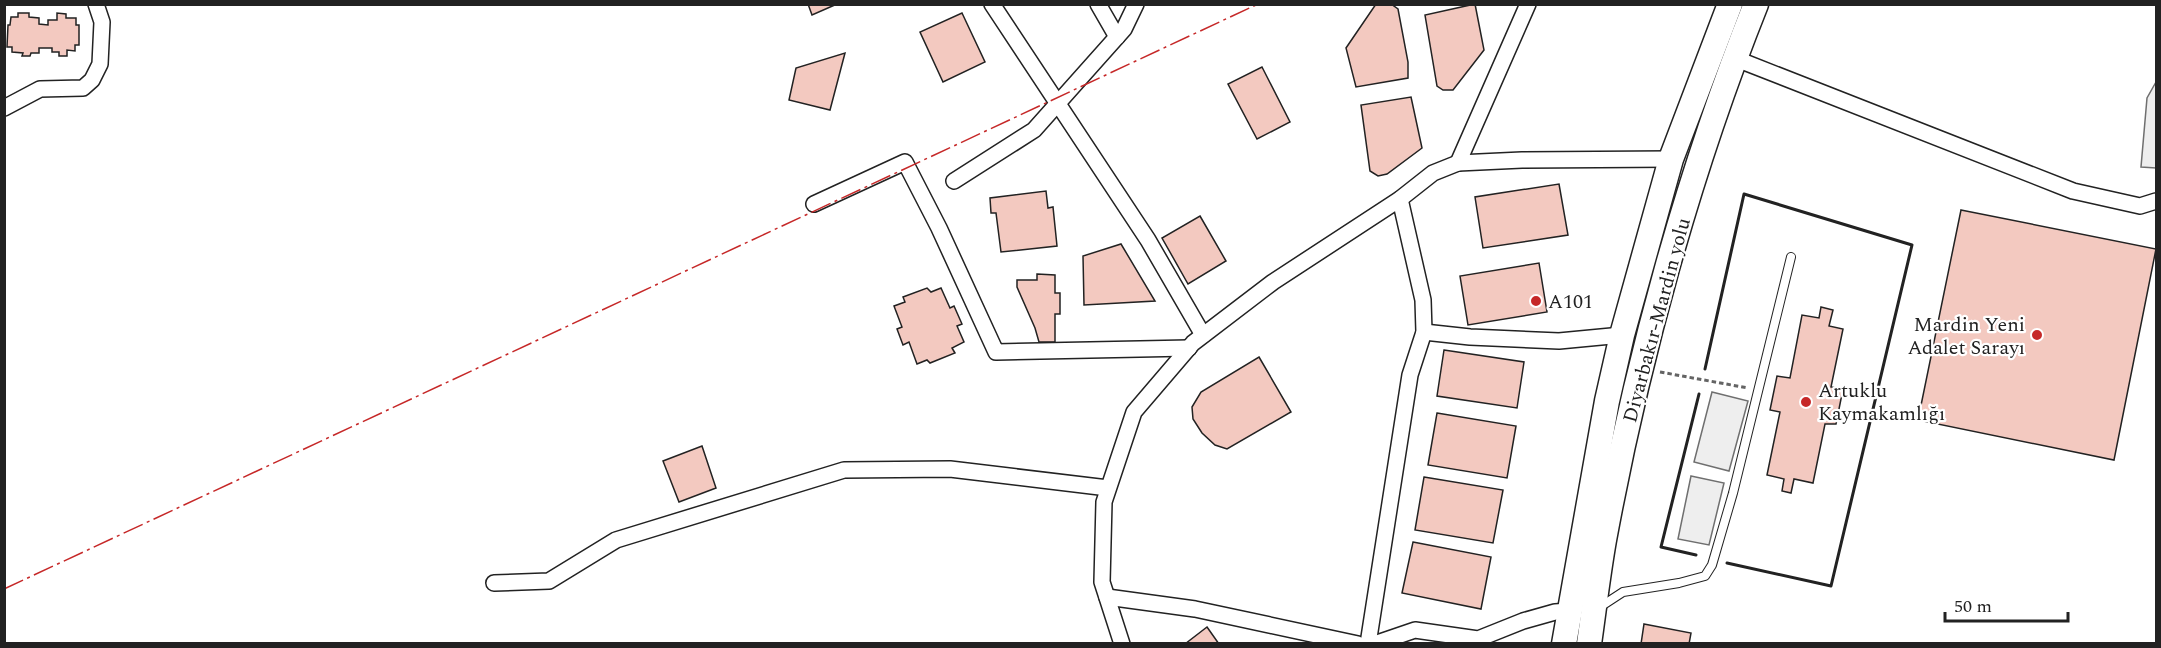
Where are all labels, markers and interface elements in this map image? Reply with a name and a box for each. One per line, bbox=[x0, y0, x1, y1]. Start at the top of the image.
street label: Diyarbakır-Mardin yolu bbox=[1615, 215, 1699, 426]
place label: A101 bbox=[1548, 287, 1593, 317]
marker: A101 bbox=[1529, 294, 1543, 308]
place label: Mardin Yeni Adalet Sarayı bbox=[1907, 310, 2025, 363]
marker: Mardin Yeni Adalet Sarayı bbox=[2030, 328, 2044, 342]
place label: Artuklu Kaymakamlığı bbox=[1818, 376, 1945, 429]
marker: Artuklu Kaymakamlığı bbox=[1799, 395, 1813, 409]
scale bar bbox=[1945, 585, 2068, 623]
text: 50 m bbox=[1954, 593, 1992, 620]

